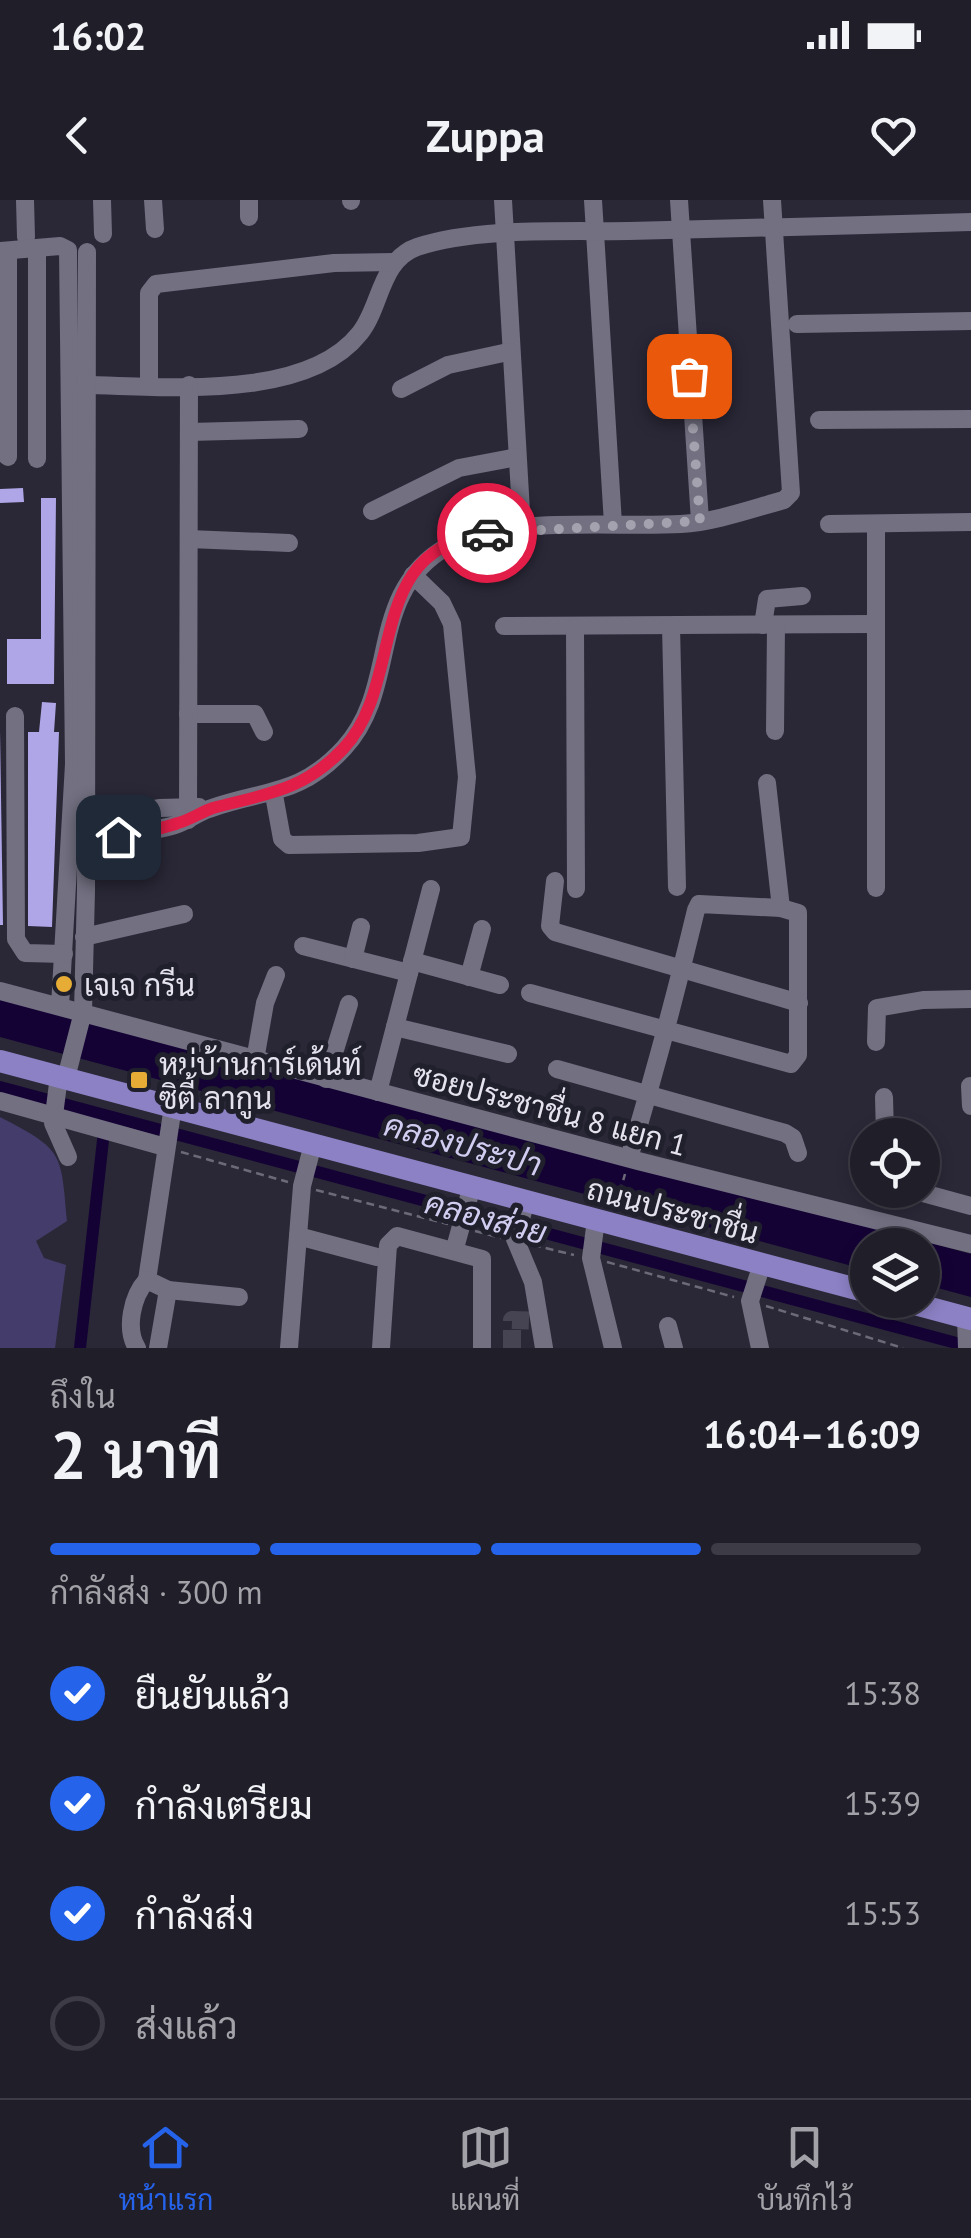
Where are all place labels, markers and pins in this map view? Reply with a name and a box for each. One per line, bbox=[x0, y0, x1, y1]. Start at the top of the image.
pin bbox=[647, 334, 732, 419]
pin bbox=[76, 795, 161, 880]
place label: เจเจ กรีน bbox=[84, 965, 195, 1004]
marker: เจเจ กรีน bbox=[53, 973, 75, 995]
place label: หมู่บ้านการ์เด้นท์ ซิตี้ ลากูน bbox=[159, 1044, 362, 1119]
marker: หมู่บ้านการ์เด้นท์ ซิตี้ ลากูน bbox=[128, 1069, 150, 1091]

